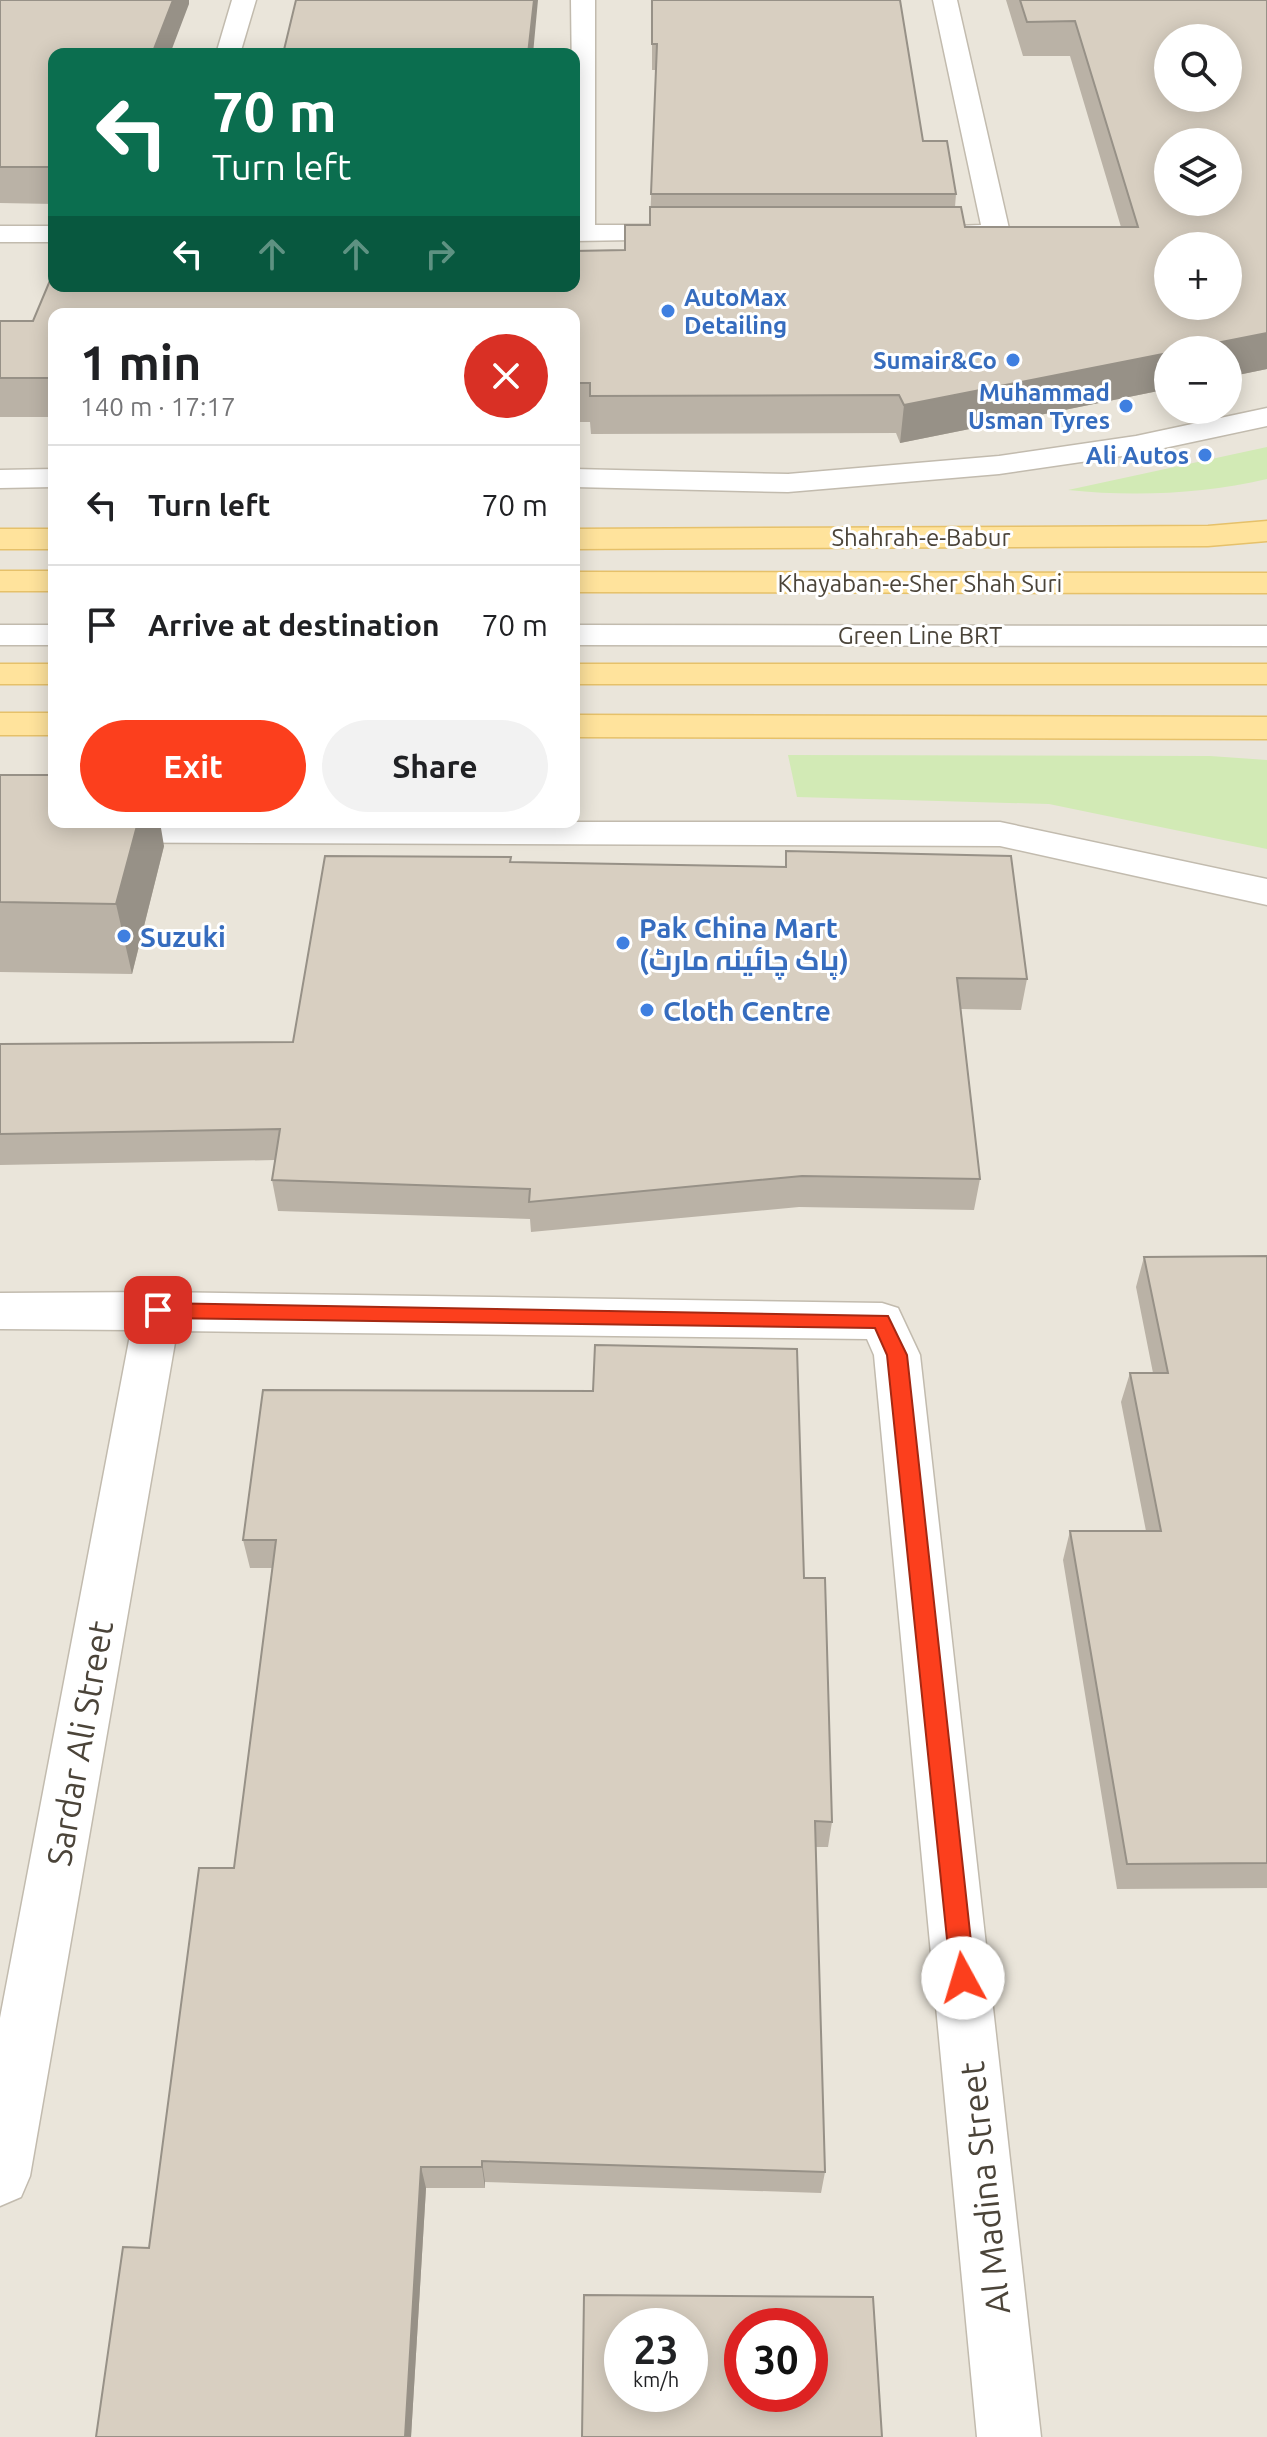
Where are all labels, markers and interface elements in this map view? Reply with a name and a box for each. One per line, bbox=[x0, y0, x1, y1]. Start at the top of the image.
map controls bbox=[1154, 24, 1242, 424]
button: search bbox=[1154, 24, 1242, 112]
icon: left bbox=[80, 80, 184, 184]
text: 70 m bbox=[212, 80, 337, 143]
button: layers bbox=[1154, 128, 1242, 216]
text: Turn left bbox=[212, 146, 351, 187]
icon: left bbox=[166, 232, 210, 276]
icon: ahead bbox=[250, 232, 294, 276]
icon: ahead bbox=[334, 232, 378, 276]
icon: right bbox=[418, 232, 462, 276]
button: + bbox=[1154, 232, 1242, 320]
place label: AutoMax Detailing bbox=[684, 284, 787, 339]
marker: AutoMax Detailing bbox=[659, 302, 677, 320]
button: close bbox=[464, 334, 548, 418]
text: 1 min bbox=[80, 335, 201, 389]
button: − bbox=[1154, 336, 1242, 424]
place label: Sumair&Co bbox=[873, 347, 997, 374]
marker: Sumair&Co bbox=[1004, 351, 1022, 369]
place label: Muhammad Usman Tyres bbox=[968, 379, 1110, 434]
text: 140 m · 17:17 bbox=[80, 392, 236, 421]
marker: Muhammad Usman Tyres bbox=[1117, 397, 1135, 415]
place label: Ali Autos bbox=[1086, 442, 1189, 469]
marker: Ali Autos bbox=[1196, 446, 1214, 464]
icon: left bbox=[80, 483, 124, 527]
text: Turn left bbox=[148, 488, 270, 522]
text: 70 m bbox=[481, 488, 548, 522]
street label: Shahrah-e-Babur bbox=[832, 524, 1011, 551]
street label: Khayaban-e-Sher Shah Suri bbox=[778, 570, 1062, 597]
icon: arrive bbox=[80, 603, 124, 647]
text: Arrive at destination bbox=[148, 608, 440, 642]
text: 70 m bbox=[481, 608, 548, 642]
street label: Green Line BRT bbox=[838, 622, 1002, 649]
button: Exit bbox=[80, 720, 306, 812]
button: Share bbox=[322, 720, 548, 812]
place label: Pak China Mart (پاک چائینہ مارٹ) bbox=[639, 912, 849, 980]
place label: Suzuki bbox=[140, 921, 226, 952]
marker: Suzuki bbox=[115, 927, 133, 945]
marker: Pak China Mart (پاک چائینہ مارٹ) bbox=[614, 934, 632, 952]
place label: Cloth Centre bbox=[663, 995, 831, 1026]
marker: Cloth Centre bbox=[638, 1001, 656, 1019]
pin bbox=[124, 1276, 192, 1344]
icon: arrive bbox=[136, 1288, 180, 1332]
street label: Sardar Ali Street bbox=[39, 1617, 119, 1869]
position arrow bbox=[921, 1936, 1005, 2020]
street label: Al Madina Street bbox=[952, 2060, 1016, 2316]
speed limit sign: 30 bbox=[724, 2308, 828, 2412]
text: 23 bbox=[633, 2327, 679, 2372]
text: km/h bbox=[633, 2368, 679, 2391]

